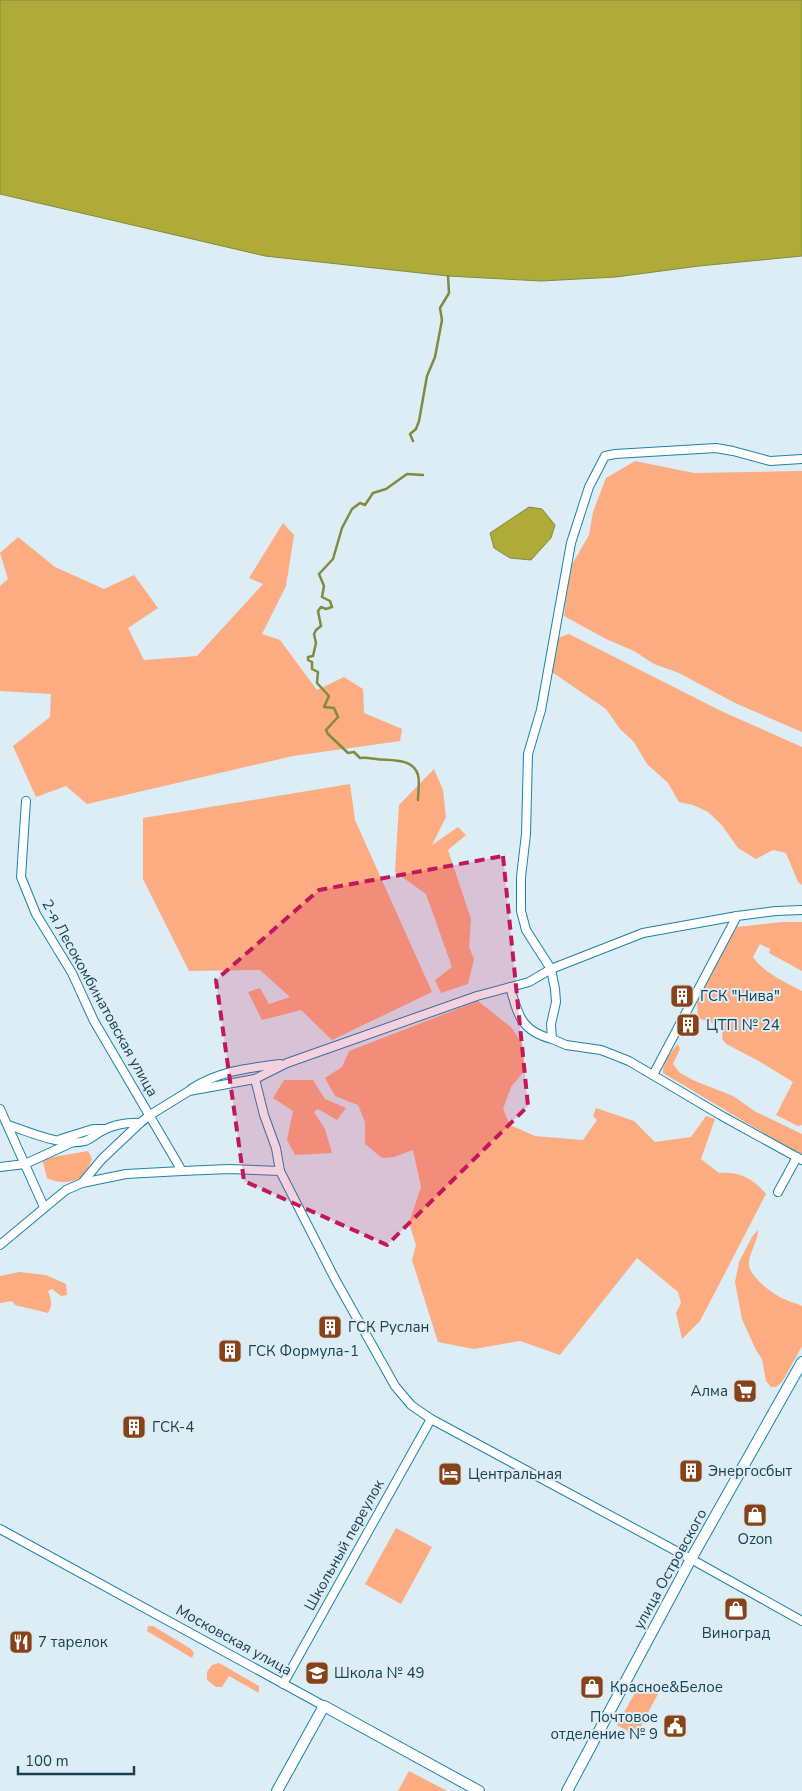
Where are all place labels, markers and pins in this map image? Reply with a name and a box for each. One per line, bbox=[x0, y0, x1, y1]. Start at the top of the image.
building icon: ГСК "Нива" bbox=[669, 983, 695, 1009]
place label: ГСК "Нива" bbox=[700, 986, 780, 1006]
building icon: ЦТП № 24 bbox=[675, 1012, 701, 1038]
place label: ЦТП № 24 bbox=[706, 1015, 780, 1035]
building icon: ГСК Руслан bbox=[317, 1314, 343, 1340]
place label: ГСК Руслан bbox=[348, 1317, 429, 1337]
building icon: ГСК Формула-1 bbox=[217, 1338, 243, 1364]
place label: ГСК Формула-1 bbox=[248, 1341, 359, 1361]
supermarket icon: Алма bbox=[732, 1378, 758, 1404]
place label: Алма bbox=[690, 1381, 728, 1401]
building icon: ГСК-4 bbox=[121, 1414, 147, 1440]
place label: ГСК-4 bbox=[152, 1417, 194, 1437]
building icon: Энергосбыт bbox=[678, 1458, 704, 1484]
hotel icon: Центральная bbox=[437, 1461, 463, 1487]
place label: Энергосбыт bbox=[708, 1461, 792, 1481]
place label: Центральная bbox=[468, 1464, 562, 1484]
shop icon: Ozon bbox=[742, 1502, 768, 1528]
place label: Ozon bbox=[737, 1529, 773, 1549]
shop icon: Виноград bbox=[723, 1596, 749, 1622]
place label: Виноград bbox=[702, 1623, 770, 1643]
restaurant icon: 7 тарелок bbox=[8, 1629, 34, 1655]
place label: 7 тарелок bbox=[38, 1632, 108, 1652]
school or university icon: Школа № 49 bbox=[304, 1660, 330, 1686]
place label: Школа № 49 bbox=[334, 1663, 425, 1683]
shop icon: Красное&Белое bbox=[579, 1674, 605, 1700]
place label: Красное&Белое bbox=[610, 1677, 723, 1697]
place label: Почтовое отделение № 9 bbox=[551, 1707, 658, 1744]
public building icon: Почтовое отделение № 9 bbox=[662, 1713, 688, 1739]

